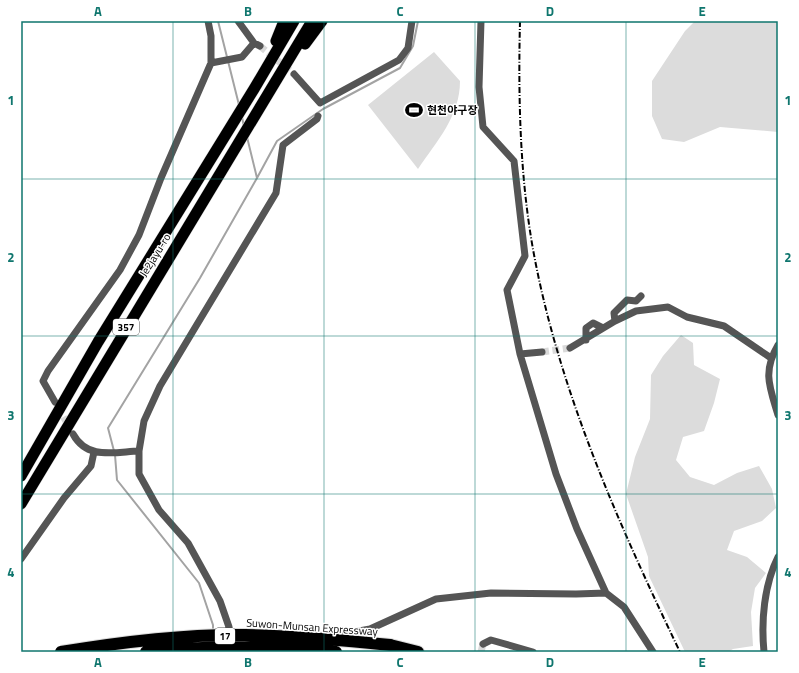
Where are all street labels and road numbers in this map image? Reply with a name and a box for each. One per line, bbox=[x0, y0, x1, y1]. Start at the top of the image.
street label: Je2jayu-ro bbox=[135, 230, 175, 280]
road number: 357 bbox=[113, 319, 139, 335]
street label: Suwon-Munsan Expressway bbox=[246, 614, 379, 640]
road number: 17 bbox=[215, 628, 235, 644]

